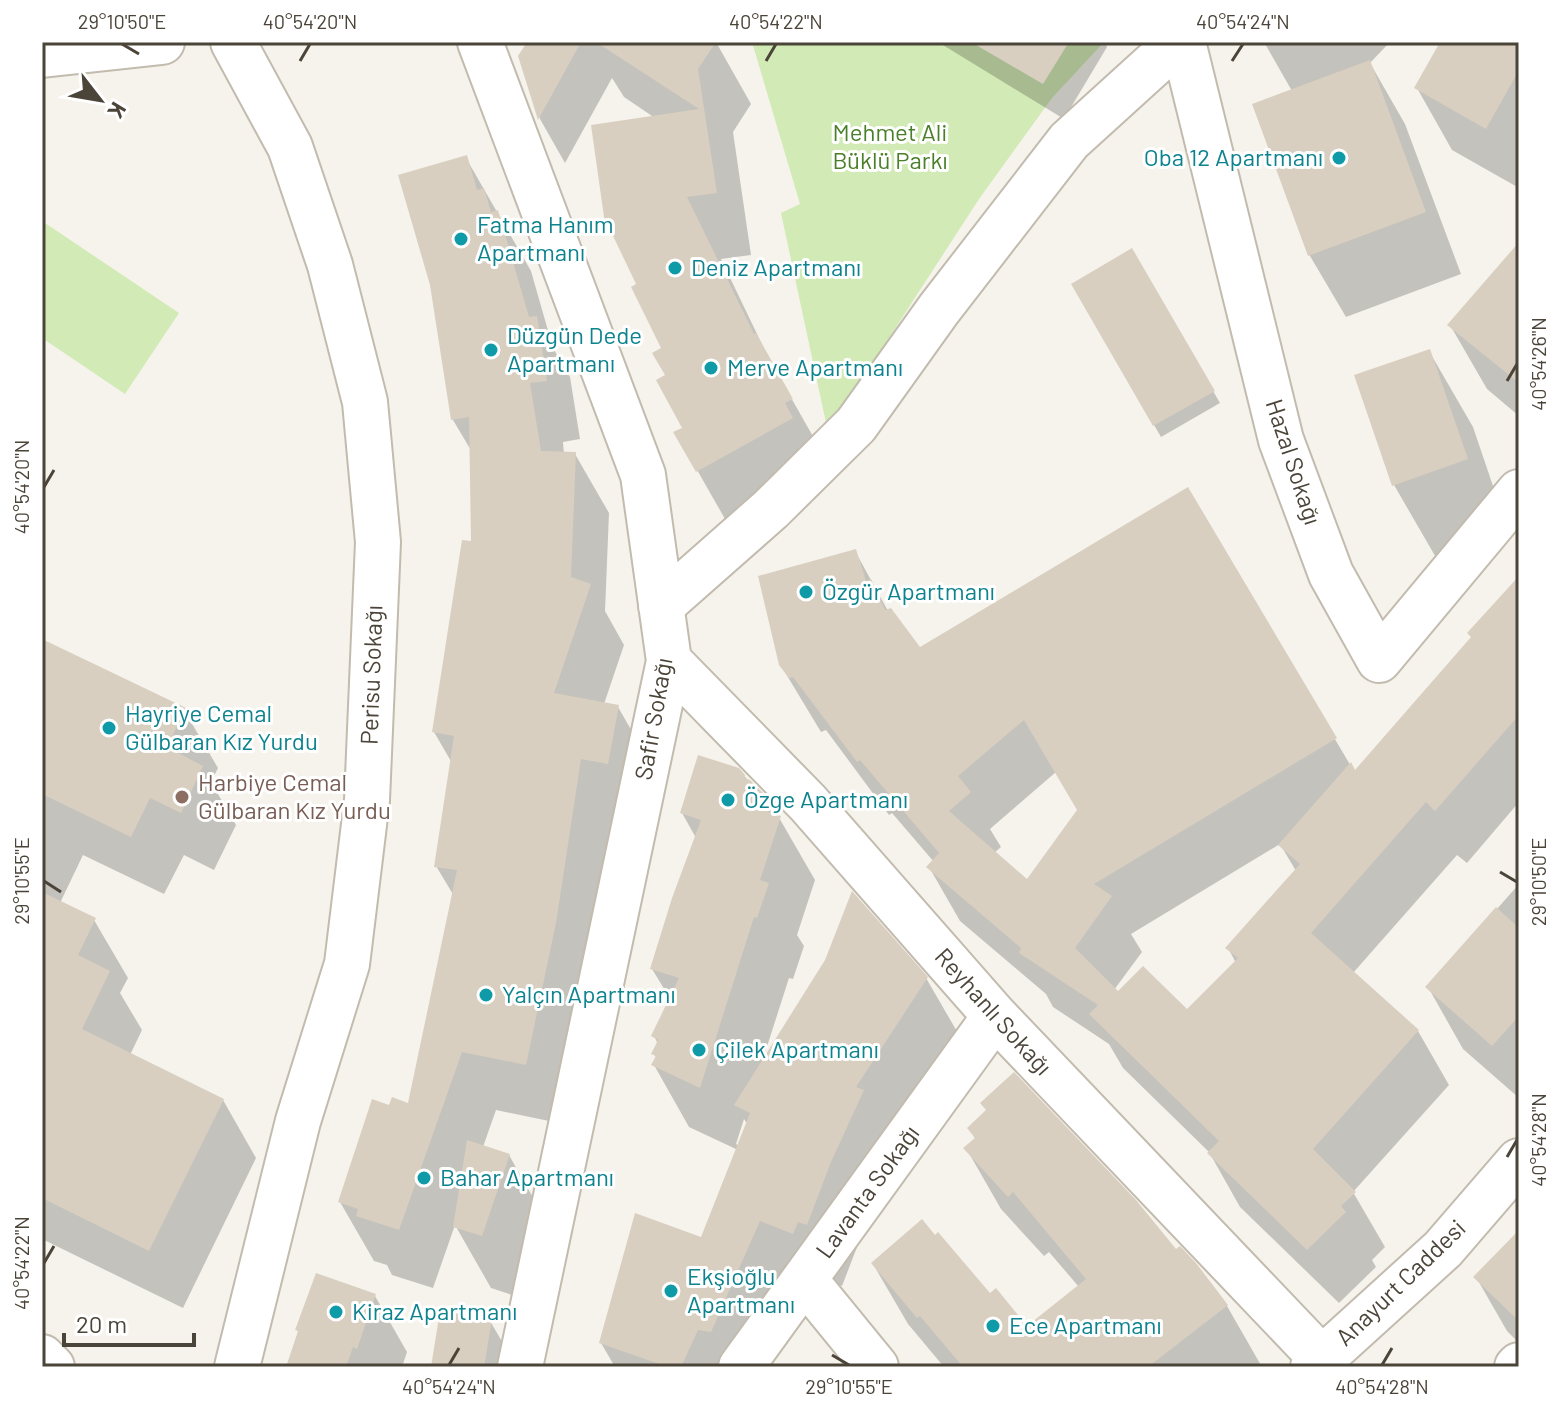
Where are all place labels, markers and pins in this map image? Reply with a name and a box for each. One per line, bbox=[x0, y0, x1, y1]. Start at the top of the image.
place label: Oba 12 Apartmanı bbox=[1144, 142, 1323, 171]
marker: Oba 12 Apartmanı bbox=[1330, 149, 1348, 167]
place label: Fatma Hanım Apartmanı bbox=[477, 209, 614, 266]
marker: Fatma Hanım Apartmanı bbox=[452, 230, 470, 248]
place label: Deniz Apartmanı bbox=[691, 252, 861, 281]
marker: Deniz Apartmanı bbox=[666, 259, 684, 277]
place label: Düzgün Dede Apartmanı bbox=[507, 320, 642, 377]
marker: Düzgün Dede Apartmanı bbox=[482, 341, 500, 359]
place label: Merve Apartmanı bbox=[727, 352, 903, 381]
marker: Merve Apartmanı bbox=[702, 359, 720, 377]
place label: Özgür Apartmanı bbox=[822, 576, 995, 605]
marker: Özgür Apartmanı bbox=[797, 583, 815, 601]
place label: Hayriye Cemal Gülbaran Kız Yurdu bbox=[125, 698, 318, 755]
marker: Hayriye Cemal Gülbaran Kız Yurdu bbox=[100, 719, 118, 737]
place label: Harbiye Cemal Gülbaran Kız Yurdu bbox=[198, 767, 391, 824]
place label: Özge Apartmanı bbox=[744, 784, 908, 813]
marker: Harbiye Cemal Gülbaran Kız Yurdu bbox=[173, 788, 191, 806]
marker: Özge Apartmanı bbox=[719, 791, 737, 809]
place label: Yalçın Apartmanı bbox=[502, 979, 676, 1008]
marker: Yalçın Apartmanı bbox=[477, 986, 495, 1004]
place label: Çilek Apartmanı bbox=[715, 1034, 879, 1063]
marker: Çilek Apartmanı bbox=[690, 1041, 708, 1059]
place label: Bahar Apartmanı bbox=[440, 1162, 614, 1191]
marker: Bahar Apartmanı bbox=[415, 1169, 433, 1187]
place label: Ekşioğlu Apartmanı bbox=[687, 1261, 795, 1318]
marker: Ekşioğlu Apartmanı bbox=[662, 1282, 680, 1300]
place label: Kiraz Apartmanı bbox=[352, 1296, 517, 1325]
marker: Kiraz Apartmanı bbox=[327, 1303, 345, 1321]
place label: Ece Apartmanı bbox=[1009, 1310, 1162, 1339]
marker: Ece Apartmanı bbox=[984, 1317, 1002, 1335]

